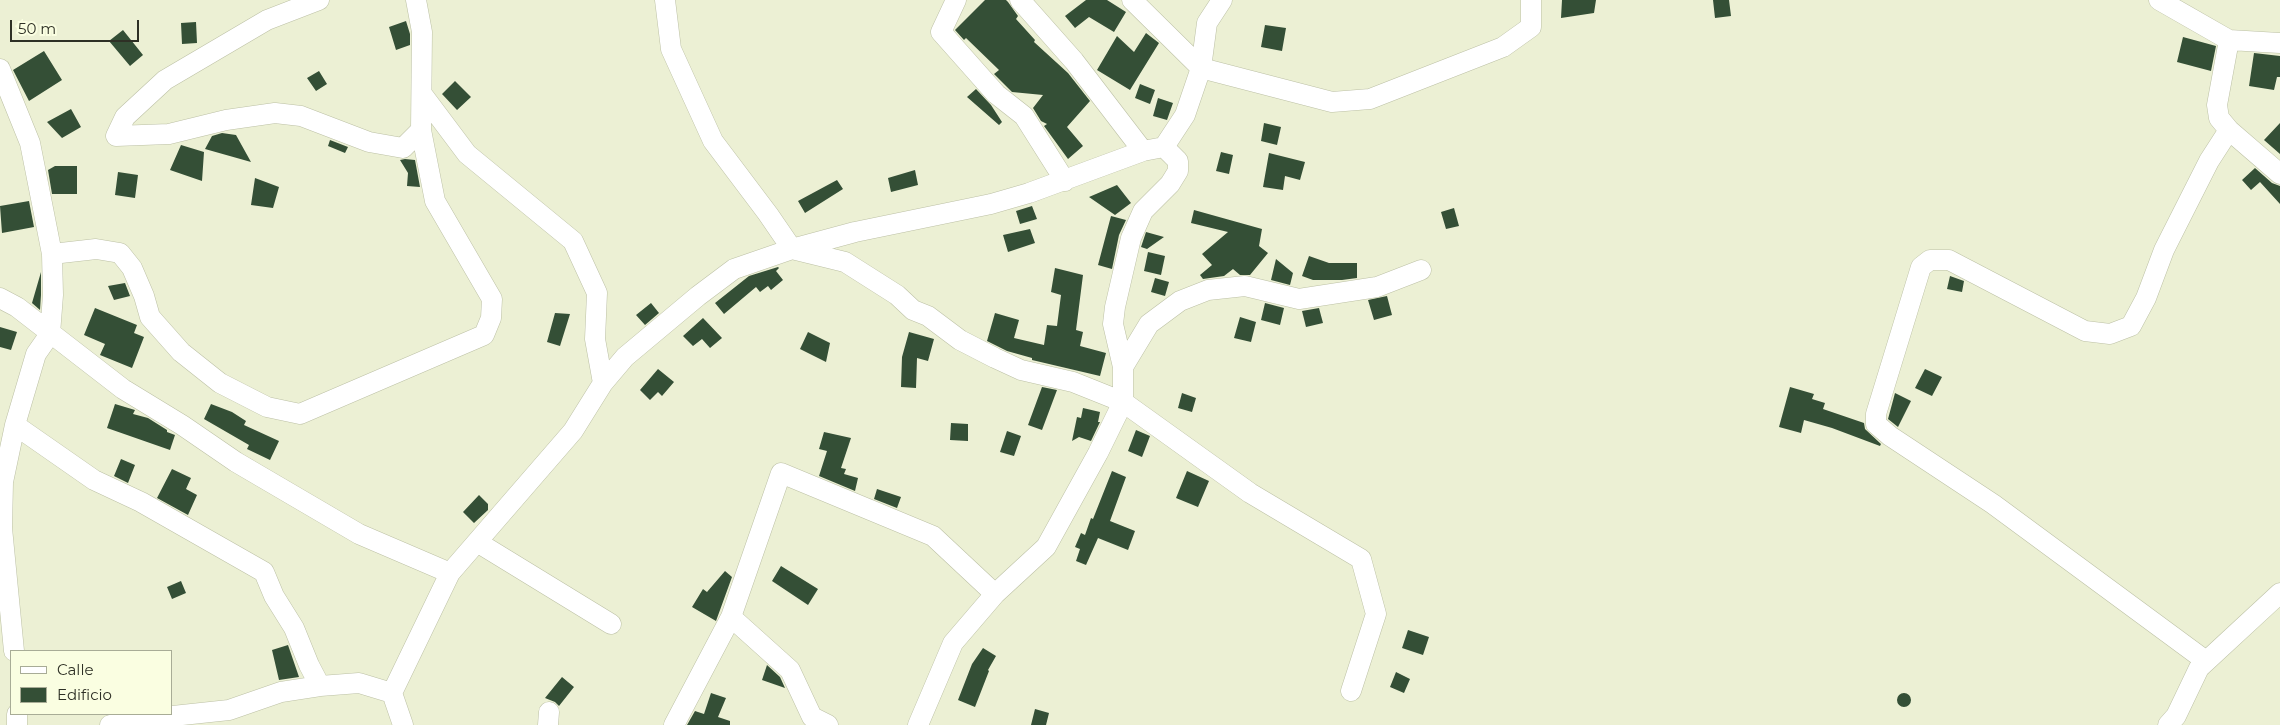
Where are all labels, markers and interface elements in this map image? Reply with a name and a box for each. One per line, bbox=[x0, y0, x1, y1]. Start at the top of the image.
scale bar bbox=[12, 10, 141, 42]
text: 50 m bbox=[18, 19, 56, 38]
legend bbox=[10, 650, 172, 715]
text: Calle bbox=[57, 660, 94, 679]
text: Edificio bbox=[57, 685, 112, 704]

